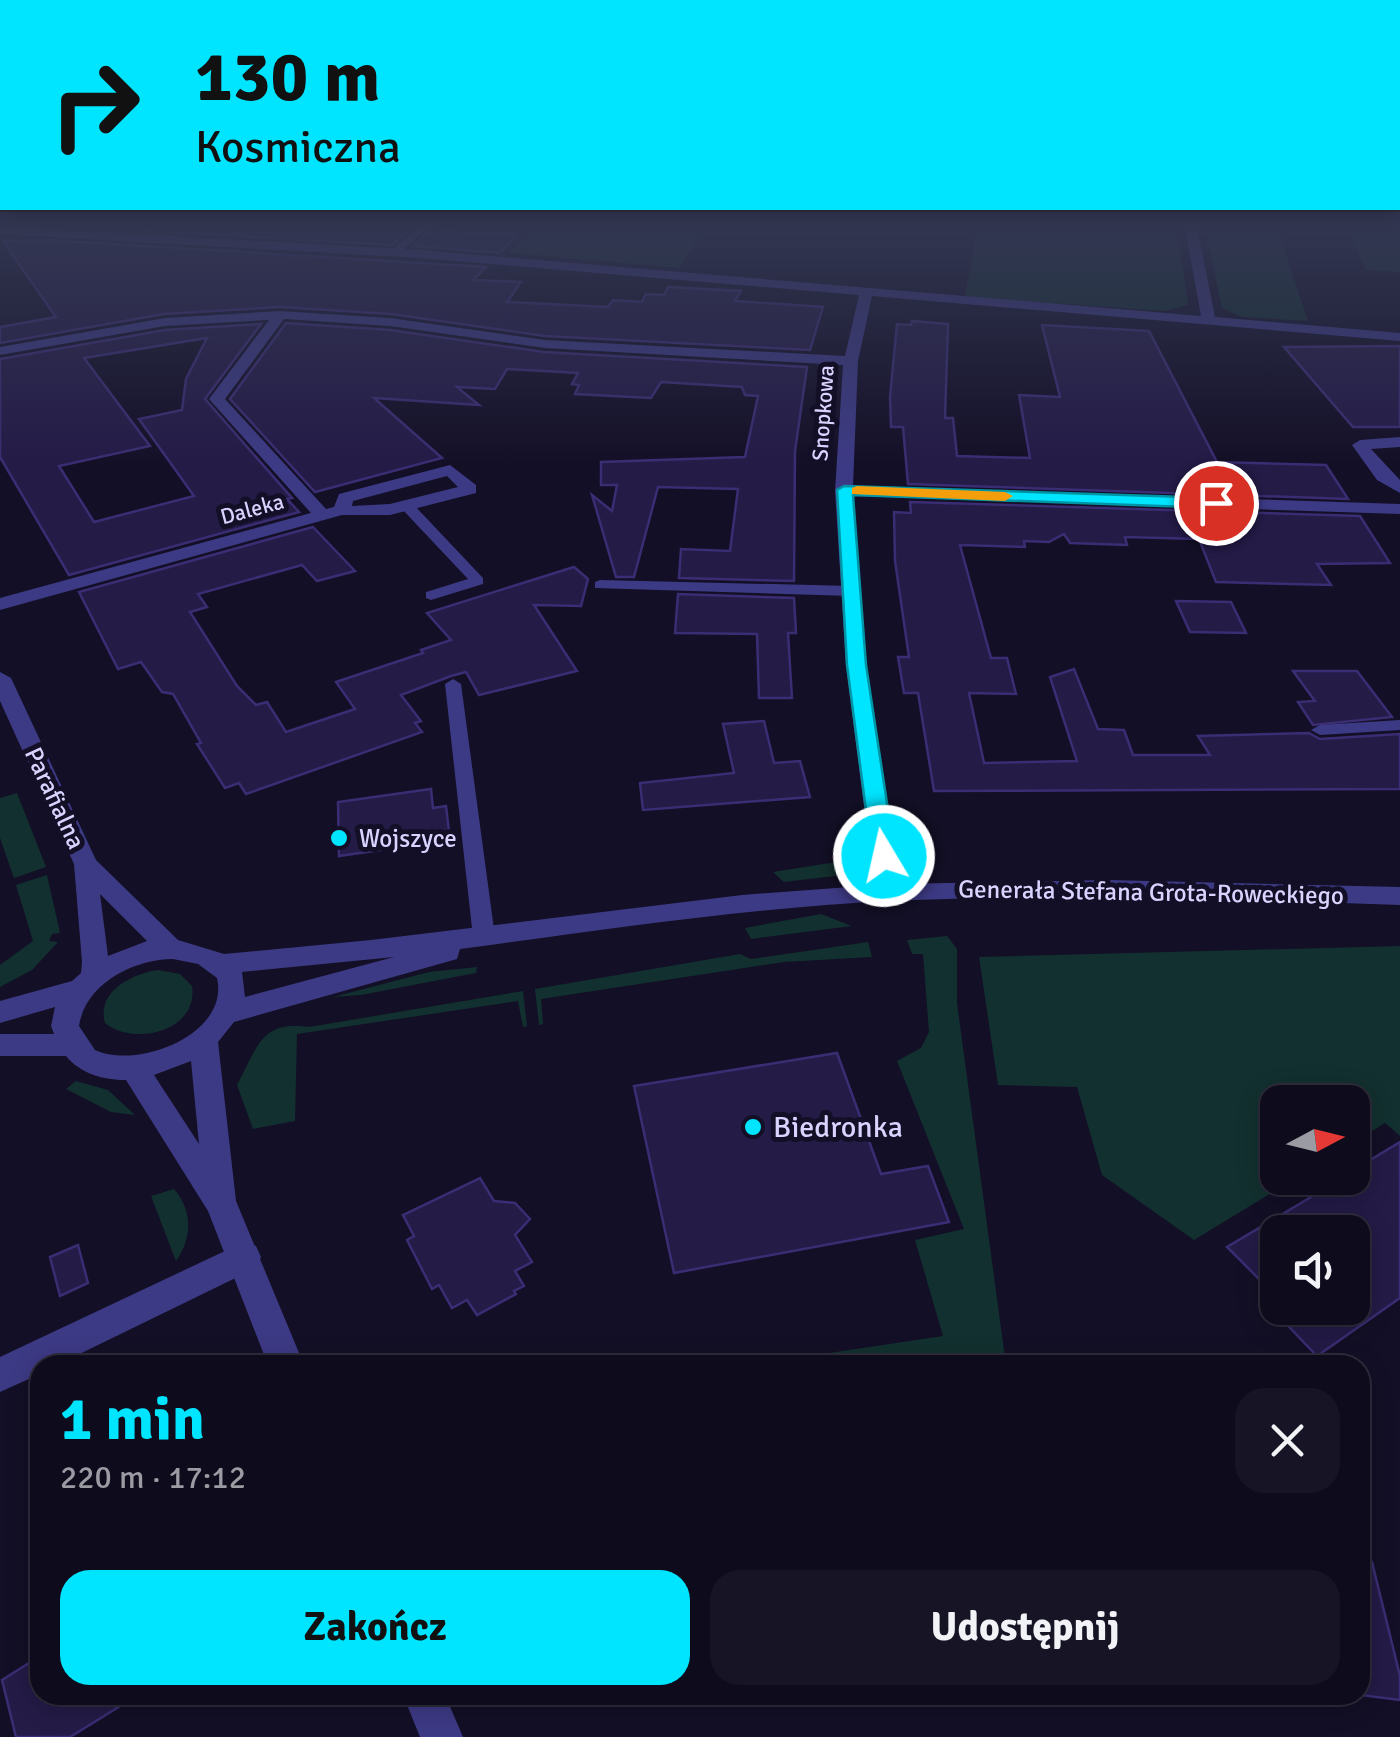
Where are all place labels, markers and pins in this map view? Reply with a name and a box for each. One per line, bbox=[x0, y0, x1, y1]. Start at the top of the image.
pin bbox=[1174, 461, 1259, 546]
place label: Wojszyce bbox=[359, 823, 457, 854]
marker: Wojszyce bbox=[328, 827, 350, 849]
place label: Biedronka bbox=[773, 1109, 903, 1146]
marker: Biedronka bbox=[742, 1116, 764, 1138]

